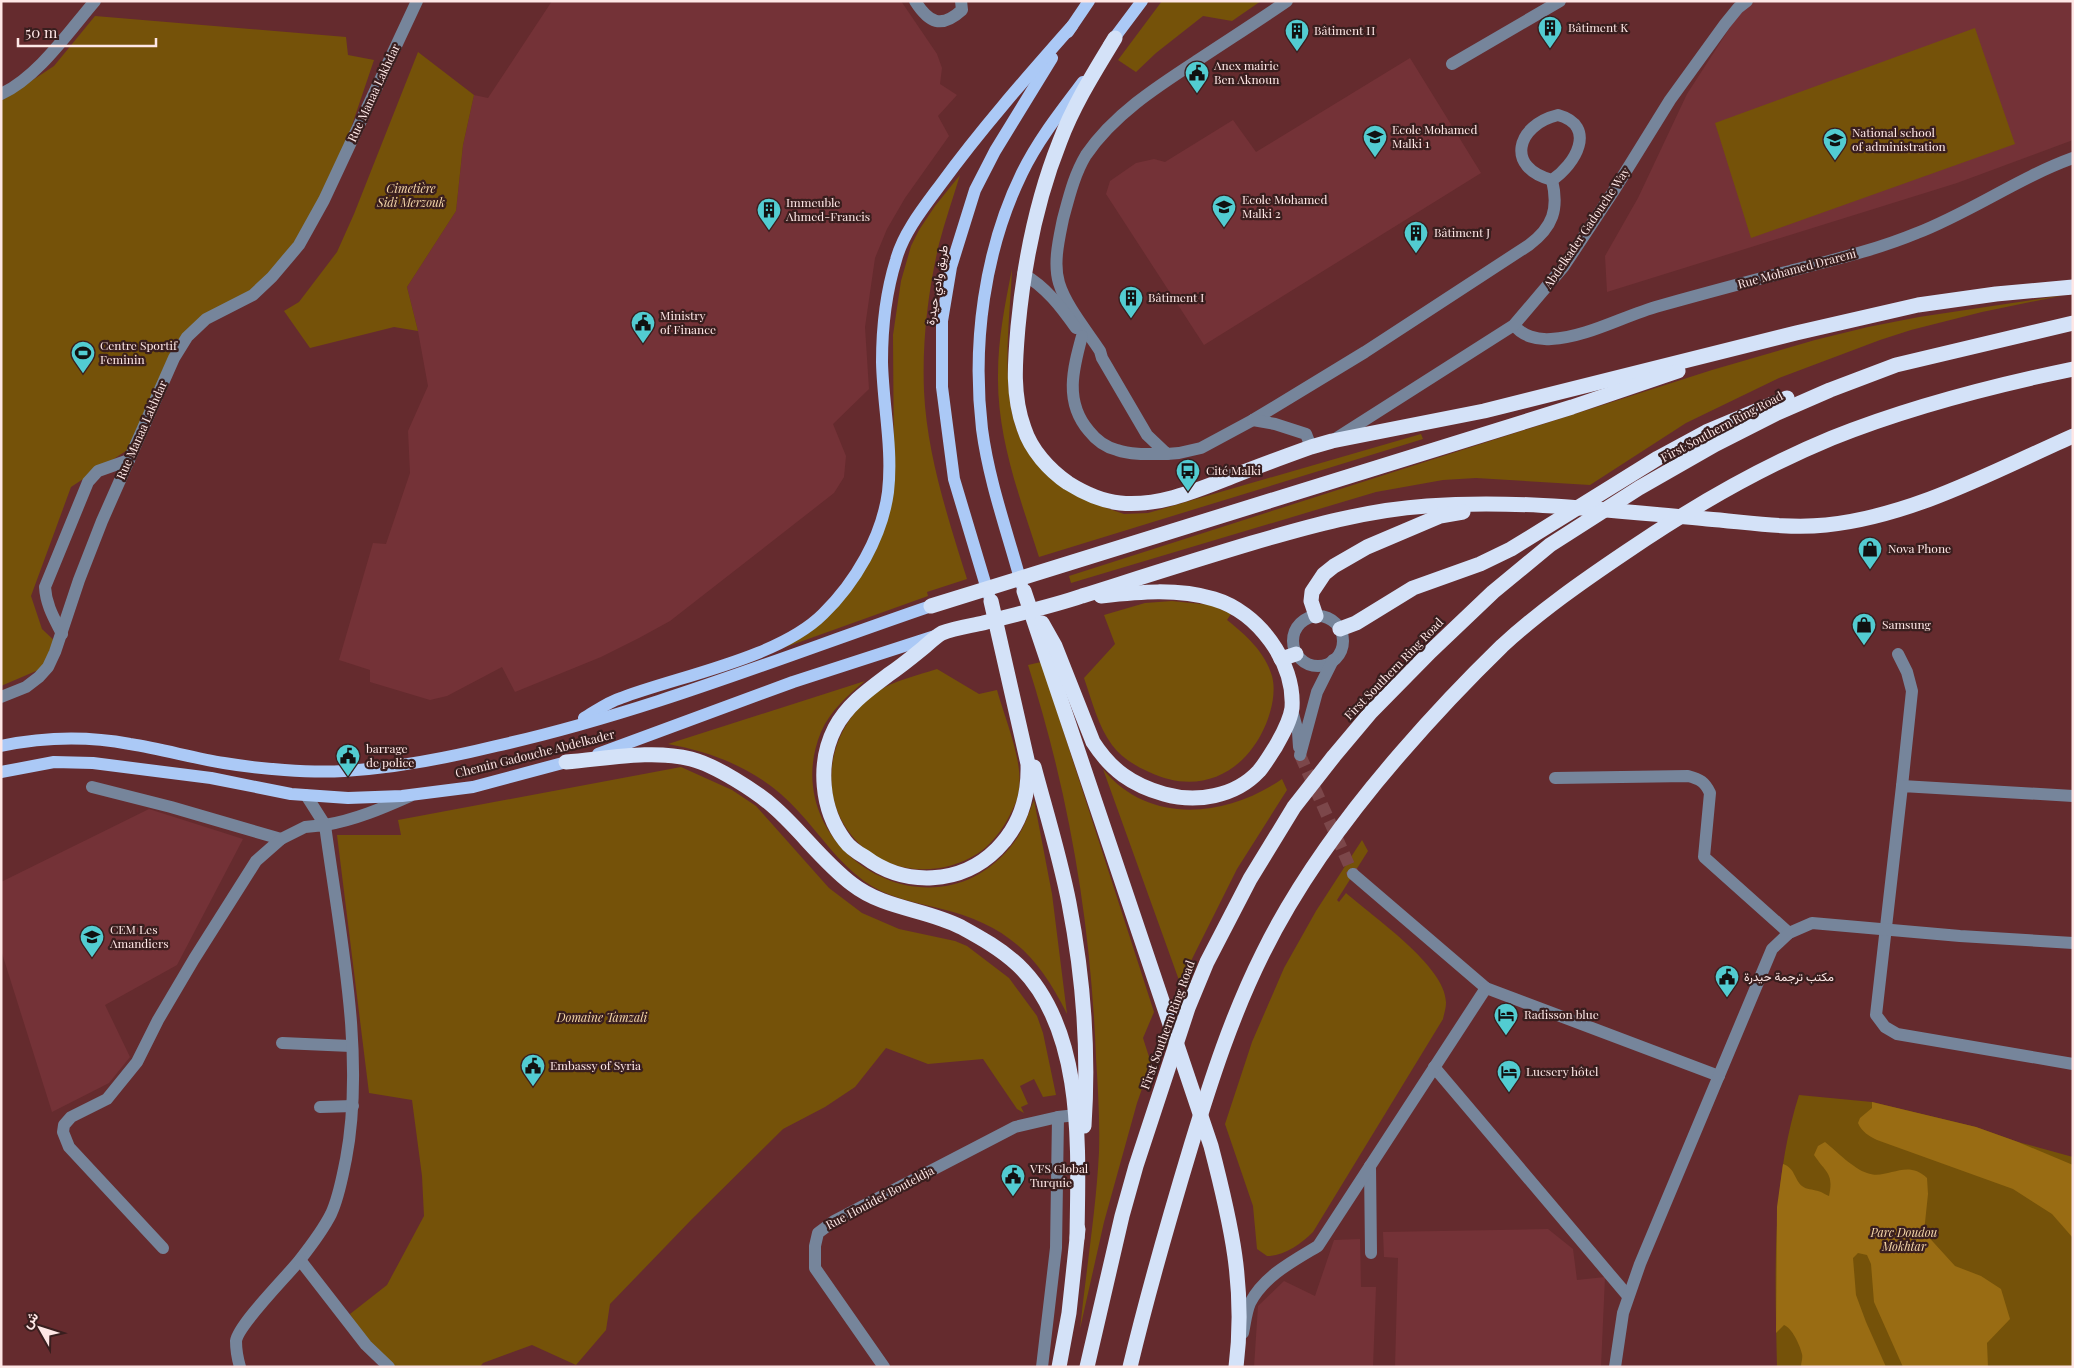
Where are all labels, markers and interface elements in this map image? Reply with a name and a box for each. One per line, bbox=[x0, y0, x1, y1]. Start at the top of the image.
scale bar bbox=[18, 15, 155, 47]
building icon: Bâtiment K bbox=[1537, 15, 1563, 49]
building icon: Bâtiment H bbox=[1284, 18, 1310, 52]
place label: Bâtiment K bbox=[1568, 19, 1628, 35]
text: 50 m bbox=[25, 22, 58, 42]
place label: Bâtiment H bbox=[1314, 22, 1375, 38]
street label: Rue Manaa Lakhdar bbox=[343, 40, 403, 144]
place label: Anex mairie Ben Aknoun bbox=[1213, 57, 1279, 87]
public building icon: Anex mairie Ben Aknoun bbox=[1184, 60, 1210, 94]
place label: Ecole Mohamed Malki 1 bbox=[1392, 121, 1477, 151]
school or university icon: Ecole Mohamed Malki 1 bbox=[1362, 124, 1388, 158]
place label: National school of administration bbox=[1852, 124, 1946, 154]
school or university icon: National school of administration bbox=[1822, 127, 1848, 161]
street label: Abdelkader Gadouche Way bbox=[1539, 164, 1633, 292]
park label: Cimetière Sidi Merzouk bbox=[376, 180, 445, 210]
place label: Ecole Mohamed Malki 2 bbox=[1242, 191, 1327, 221]
place label: Immeuble Ahmed-Francis bbox=[785, 194, 870, 224]
school or university icon: Ecole Mohamed Malki 2 bbox=[1211, 194, 1237, 228]
building icon: Immeuble Ahmed-Francis bbox=[756, 197, 782, 231]
building icon: Bâtiment J bbox=[1403, 220, 1429, 254]
place label: Bâtiment J bbox=[1434, 224, 1490, 240]
street label: طريق وادي حيدرة bbox=[921, 243, 954, 327]
street label: Rue Mohamed Drareni bbox=[1736, 244, 1858, 292]
building icon: Bâtiment I bbox=[1118, 285, 1144, 319]
place label: Bâtiment I bbox=[1148, 289, 1204, 305]
place label: Ministry of Finance bbox=[660, 307, 716, 337]
public building icon: Ministry of Finance bbox=[630, 310, 656, 344]
place label: Centre Sportif Feminin bbox=[100, 337, 178, 367]
sports icon: Centre Sportif Feminin bbox=[70, 340, 96, 374]
street label: Rue Manaa Lakhdar bbox=[112, 377, 170, 482]
street label: First Southern Ring Road bbox=[1658, 387, 1785, 465]
bus stop icon: Cité Malki bbox=[1175, 458, 1201, 492]
place label: Cité Malki bbox=[1206, 462, 1261, 478]
shop icon: Nova Phone bbox=[1857, 536, 1883, 570]
place label: Nova Phone bbox=[1888, 540, 1951, 556]
shop icon: Samsung bbox=[1851, 612, 1877, 646]
street label: First Southern Ring Road bbox=[1340, 614, 1446, 723]
place label: Samsung bbox=[1882, 616, 1931, 632]
street label: Chemin Gadouche Abdelkader bbox=[453, 725, 617, 781]
place label: barrage de police bbox=[366, 740, 414, 770]
public building icon: barrage de police bbox=[335, 743, 361, 777]
place label: CEM Les Amandiers bbox=[109, 921, 169, 951]
school or university icon: CEM Les Amandiers bbox=[79, 924, 105, 958]
street label: First Southern Ring Road bbox=[1136, 958, 1198, 1091]
public building icon: مكتب ترجمة حيدرة bbox=[1714, 964, 1740, 998]
place label: مكتب ترجمة حيدرة bbox=[1744, 968, 1834, 985]
hotel icon: Radisson blue bbox=[1493, 1002, 1519, 1036]
place label: Radisson blue bbox=[1524, 1006, 1599, 1022]
park label: Domaine Tamzali bbox=[556, 1009, 648, 1025]
public building icon: Embassy of Syria bbox=[520, 1053, 546, 1087]
place label: Embassy of Syria bbox=[550, 1057, 641, 1073]
hotel icon: Lucsery hôtel bbox=[1496, 1059, 1522, 1093]
place label: Lucsery hôtel bbox=[1526, 1063, 1599, 1079]
place label: VFS Global Turquie bbox=[1029, 1160, 1089, 1190]
street label: Rue Houidef Bouteldja bbox=[823, 1162, 937, 1232]
public building icon: VFS Global Turquie bbox=[1000, 1163, 1026, 1197]
park label: Parc Doudou Mokhtar bbox=[1870, 1224, 1938, 1254]
north arrow bbox=[15, 1303, 65, 1353]
text: ش bbox=[17, 1307, 42, 1332]

